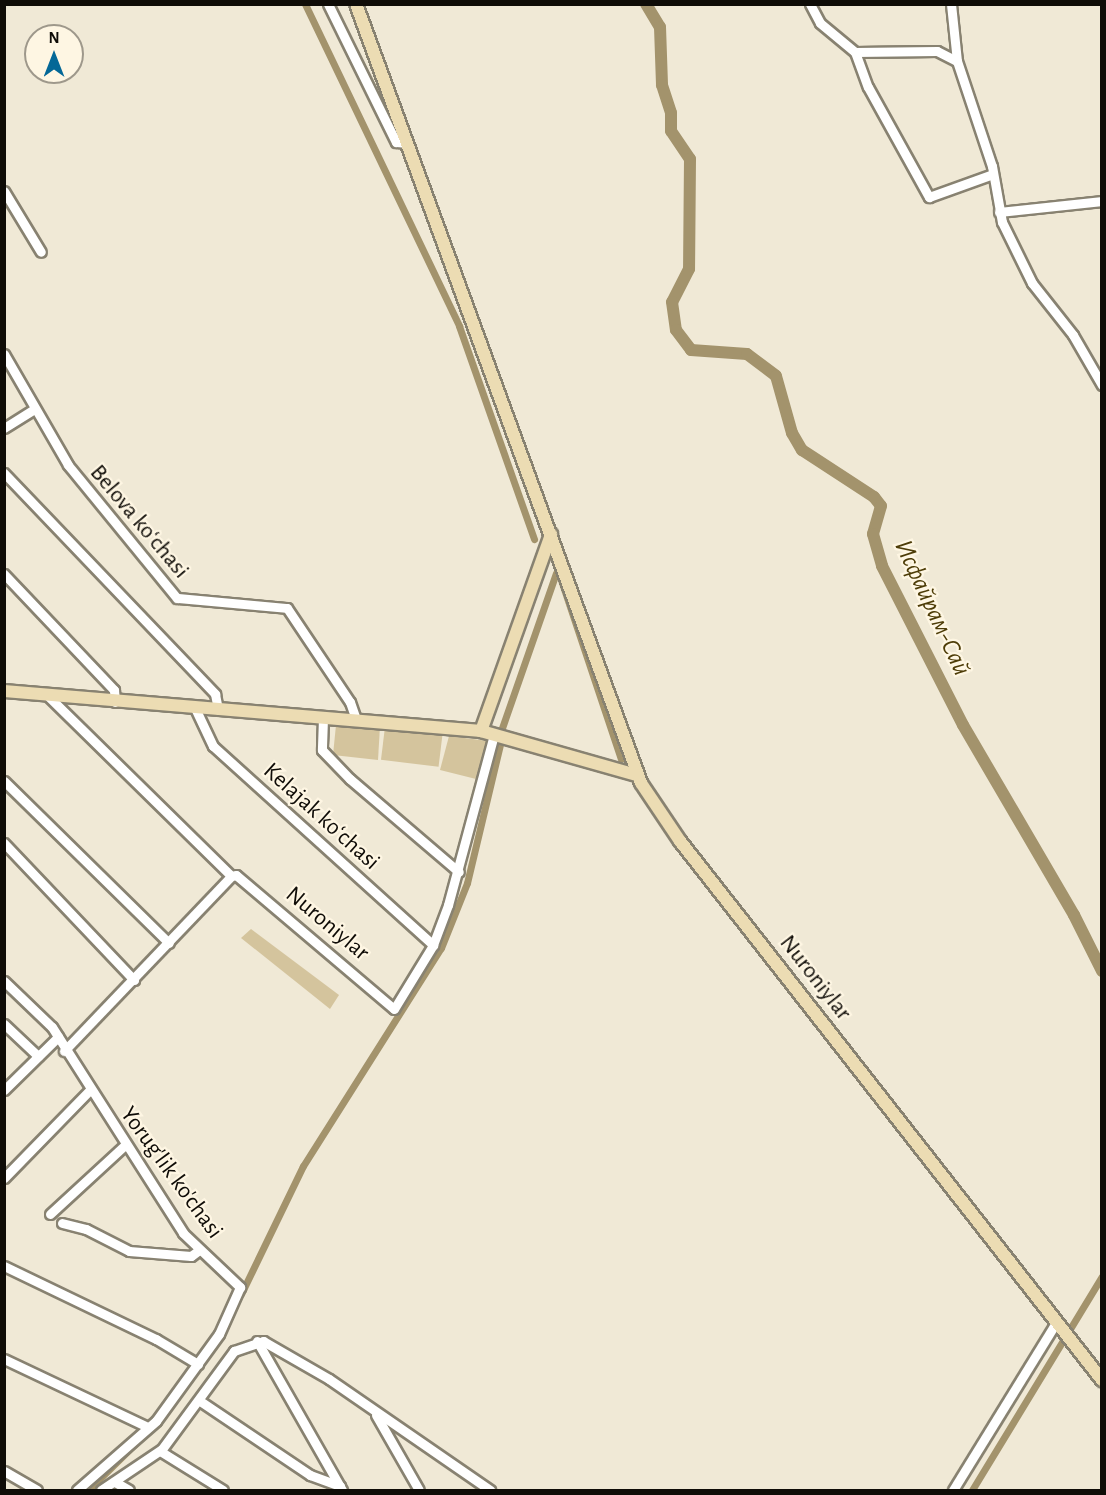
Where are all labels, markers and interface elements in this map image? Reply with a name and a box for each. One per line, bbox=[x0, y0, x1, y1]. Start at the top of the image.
north arrow bbox=[24, 24, 84, 84]
text: N bbox=[48, 30, 60, 46]
street label: Belova koʻchasi bbox=[83, 459, 195, 585]
water label: Исфайрам-Сай bbox=[887, 535, 977, 681]
street label: Kelajak koʻchasi bbox=[257, 757, 385, 877]
street label: Nuroniylar bbox=[279, 881, 375, 967]
street label: Nuroniylar bbox=[773, 930, 857, 1026]
street label: Yorug'lik ko'chasi bbox=[113, 1101, 229, 1245]

